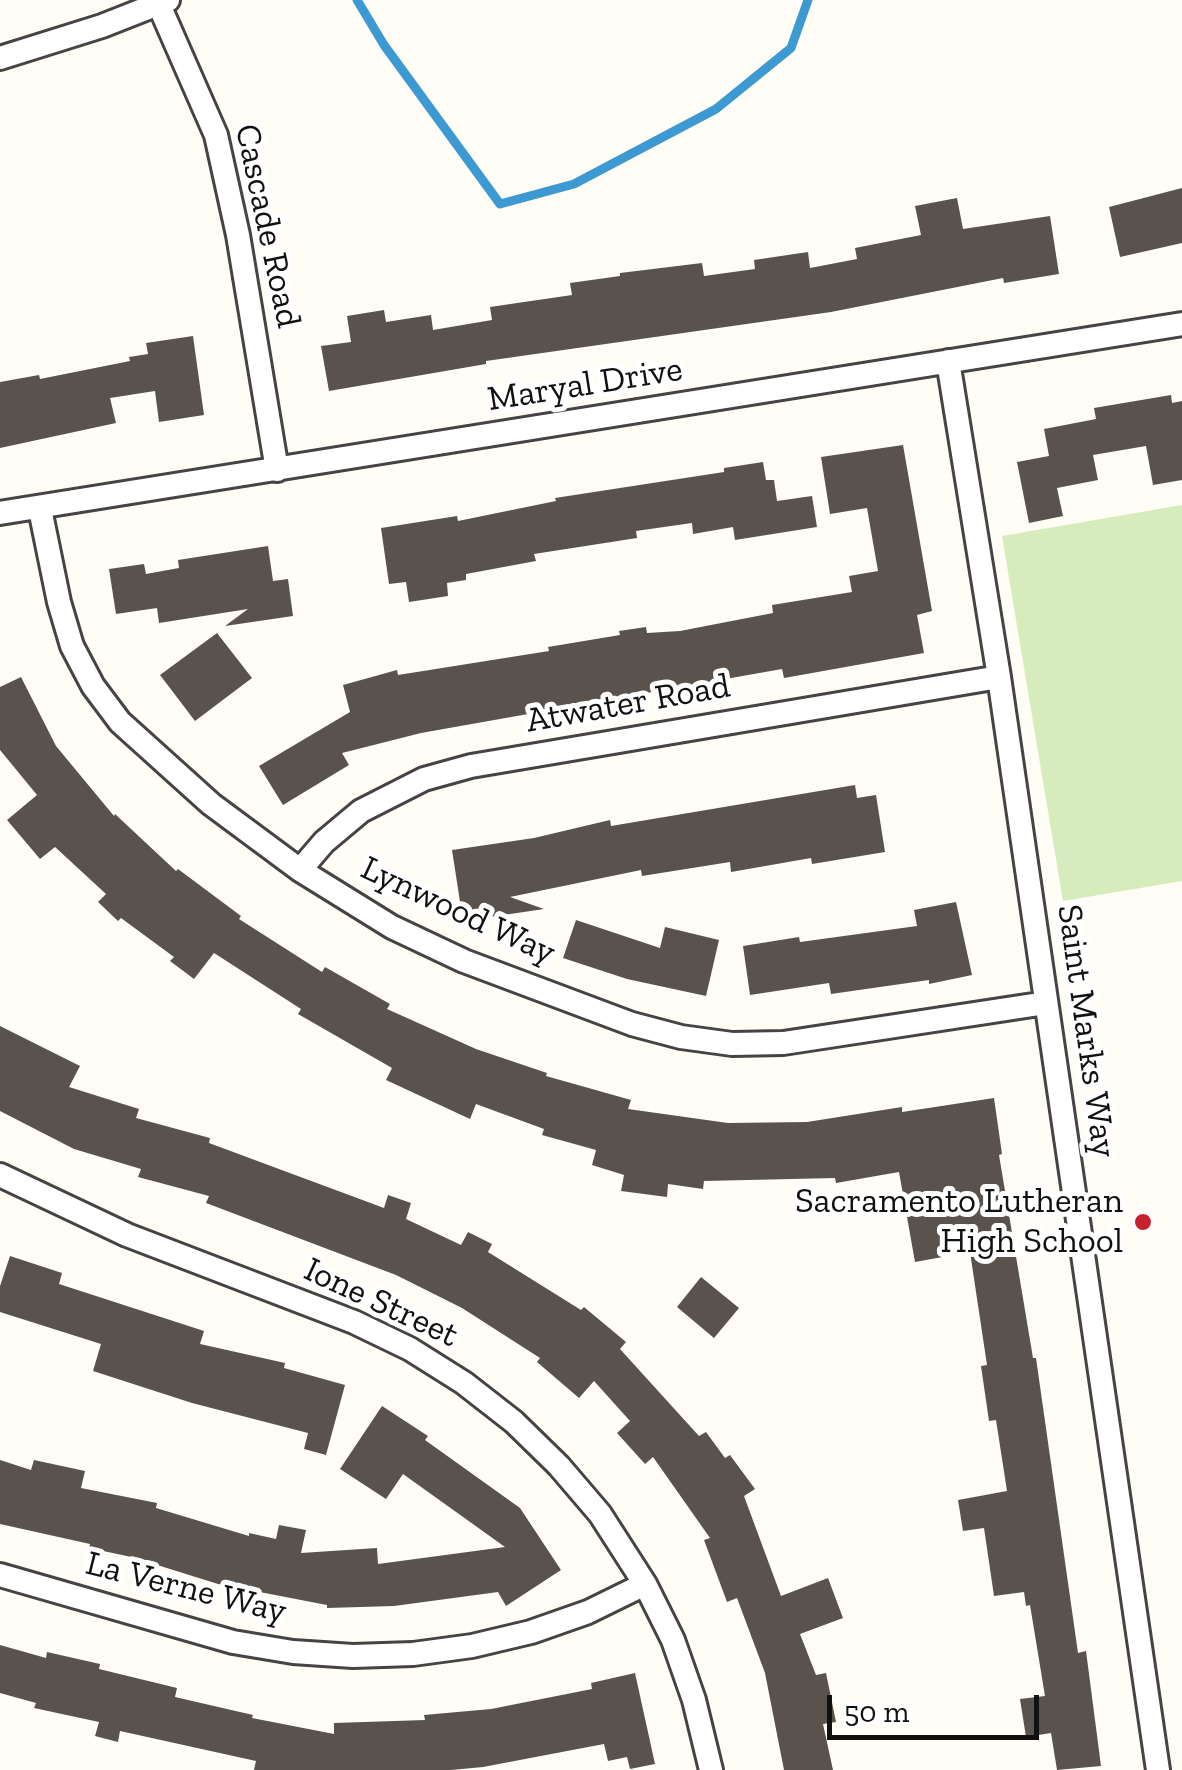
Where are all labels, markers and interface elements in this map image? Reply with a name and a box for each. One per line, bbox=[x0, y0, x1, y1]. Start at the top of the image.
street label: Cascade Road bbox=[225, 121, 309, 331]
street label: Maryal Drive bbox=[485, 349, 685, 421]
street label: Atwater Road bbox=[523, 665, 733, 743]
street label: Lynwood Way bbox=[354, 848, 562, 974]
street label: Saint Marks Way bbox=[1047, 902, 1125, 1160]
place label: Sacramento Lutheran High School bbox=[795, 1181, 1123, 1263]
marker: Sacramento Lutheran High School bbox=[1132, 1211, 1154, 1233]
street label: Ione Street bbox=[297, 1249, 465, 1357]
street label: La Verne Way bbox=[81, 1543, 291, 1633]
scale bar bbox=[832, 1675, 1044, 1737]
text: 50 m bbox=[844, 1694, 909, 1730]

